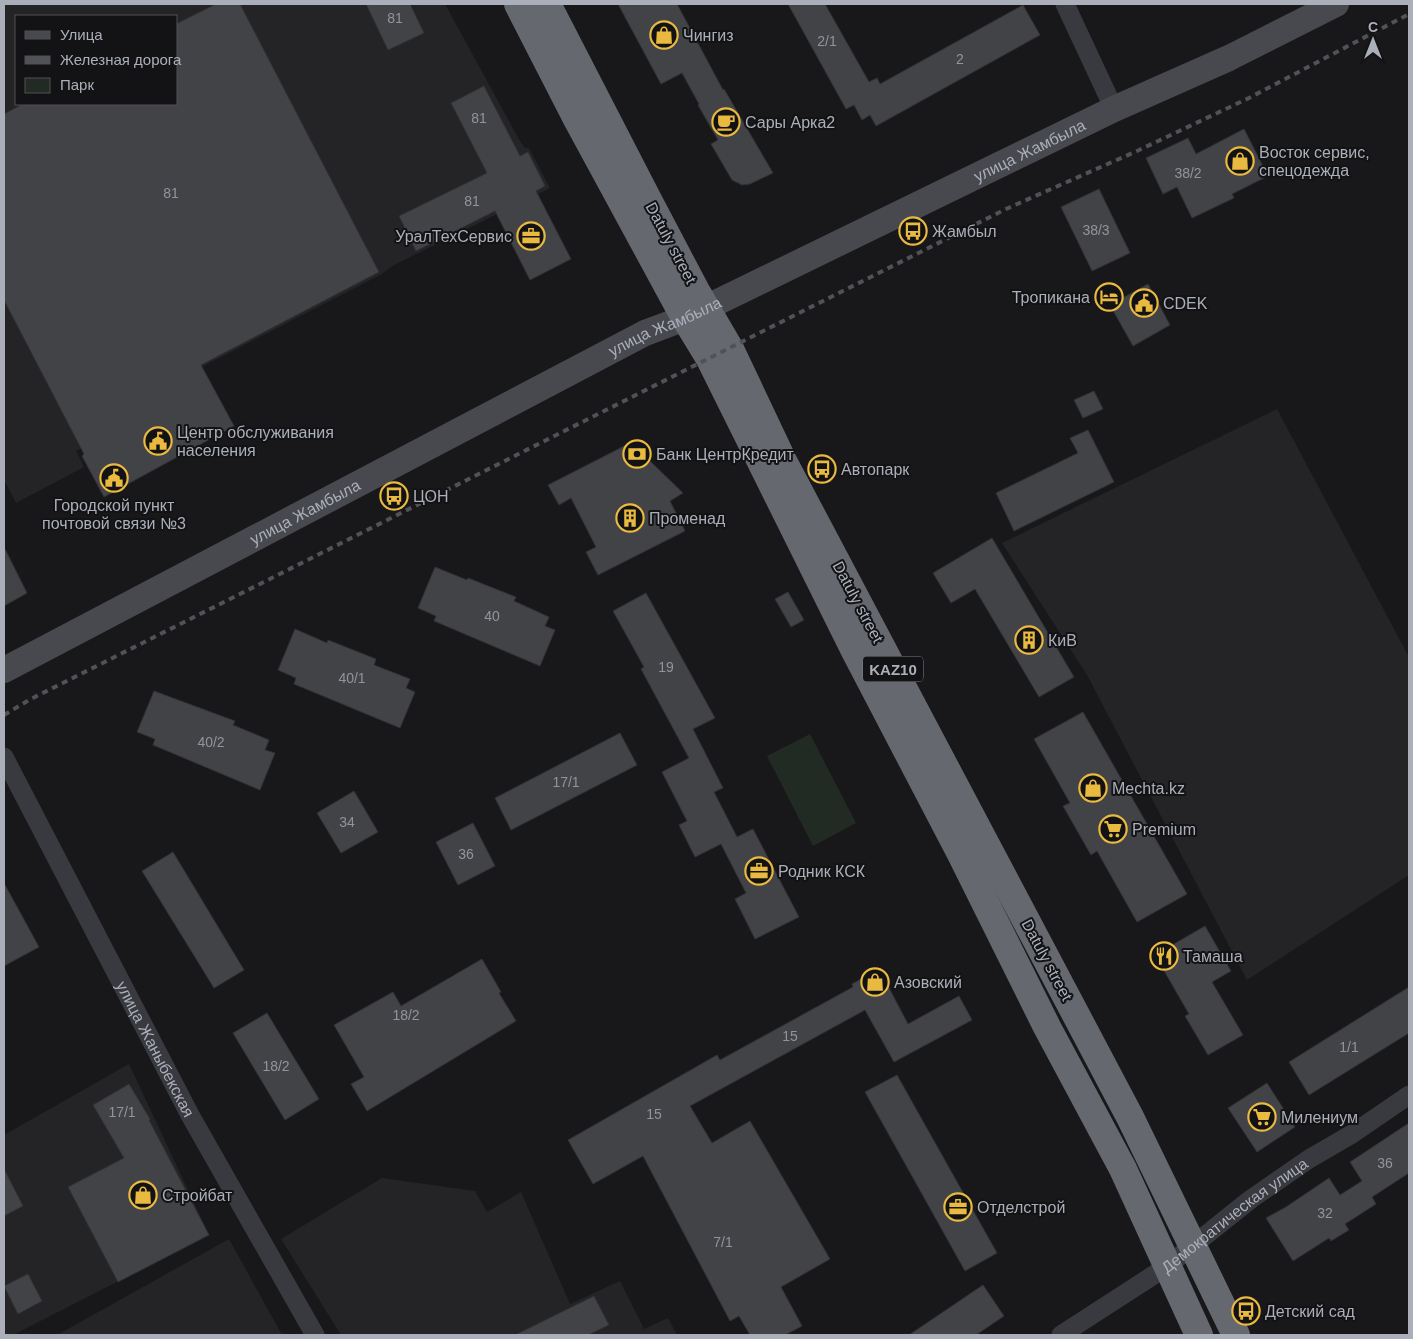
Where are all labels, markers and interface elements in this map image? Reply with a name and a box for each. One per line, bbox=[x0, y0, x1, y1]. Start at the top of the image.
house number: 81 bbox=[387, 10, 403, 26]
legend bbox=[15, 15, 178, 105]
north arrow bbox=[1348, 15, 1398, 65]
text: С bbox=[1368, 19, 1378, 35]
shop icon: Чингиз bbox=[649, 20, 679, 50]
text: Улица bbox=[60, 26, 103, 43]
place label: Чингиз bbox=[683, 27, 734, 44]
house number: 2/1 bbox=[817, 33, 837, 49]
text: Железная дорога bbox=[60, 51, 182, 68]
house number: 2 bbox=[956, 51, 964, 67]
text: Парк bbox=[60, 76, 94, 93]
cafe icon: Сары Арка2 bbox=[711, 107, 741, 137]
house number: 81 bbox=[471, 110, 487, 126]
place label: Сары Арка2 bbox=[745, 114, 835, 131]
street label: улица Жамбыла bbox=[971, 116, 1088, 185]
place label: Восток сервис, спецодежда bbox=[1259, 144, 1370, 179]
shop icon: Восток сервис, спецодежда bbox=[1225, 146, 1255, 176]
house number: 38/2 bbox=[1174, 165, 1202, 181]
house number: 81 bbox=[163, 185, 179, 201]
house number: 81 bbox=[464, 193, 480, 209]
street label: Datuly street bbox=[642, 199, 700, 287]
bus stop icon: Жамбыл bbox=[898, 216, 928, 246]
office icon: УралТехСервис bbox=[516, 221, 546, 251]
house number: 38/3 bbox=[1082, 222, 1110, 238]
place label: Жамбыл bbox=[932, 223, 997, 240]
place label: УралТехСервис bbox=[395, 228, 512, 245]
hotel icon: Тропикана bbox=[1094, 282, 1124, 312]
public building icon: CDEK bbox=[1129, 288, 1159, 318]
place label: Тропикана bbox=[1012, 289, 1090, 306]
street label: улица Жамбыла bbox=[605, 293, 724, 359]
place label: CDEK bbox=[1163, 295, 1208, 312]
place label: Центр обслуживания наcеления bbox=[177, 424, 334, 459]
public building icon: Центр обслуживания наcеления bbox=[143, 426, 173, 456]
bank icon: Банк ЦентрКредит bbox=[622, 439, 652, 469]
place label: Банк ЦентрКредит bbox=[656, 446, 795, 463]
bus stop icon: Автопарк bbox=[807, 454, 837, 484]
place label: Автопарк bbox=[841, 461, 910, 478]
public building icon: Городской пункт почтовой связи №3 bbox=[99, 463, 129, 493]
street label: улица Жамбыла bbox=[247, 476, 363, 548]
bus stop icon: ЦОН bbox=[379, 481, 409, 511]
place label: ЦОН bbox=[413, 488, 448, 505]
place label: Городской пункт почтовой связи №3 bbox=[42, 497, 186, 532]
building icon: Променад bbox=[615, 503, 645, 533]
place label: Променад bbox=[649, 510, 726, 527]
street label: Datuly street bbox=[829, 558, 887, 646]
house number: 40 bbox=[484, 608, 500, 624]
building icon: КиВ bbox=[1014, 625, 1044, 655]
place label: КиВ bbox=[1048, 632, 1077, 649]
road number: KAZ10 bbox=[863, 656, 923, 682]
house number: 19 bbox=[658, 659, 674, 675]
house number: 40/1 bbox=[338, 670, 366, 686]
house number: 40/2 bbox=[197, 734, 225, 750]
shop icon: Mechta.kz bbox=[1078, 773, 1108, 803]
house number: 17/1 bbox=[552, 774, 580, 790]
place label: Mechta.kz bbox=[1112, 780, 1185, 797]
house number: 34 bbox=[339, 814, 355, 830]
supermarket icon: Premium bbox=[1098, 814, 1128, 844]
place label: Premium bbox=[1132, 821, 1196, 838]
house number: 36 bbox=[458, 846, 474, 862]
office icon: Родник КСК bbox=[744, 856, 774, 886]
place label: Родник КСК bbox=[778, 863, 866, 880]
street label: Datuly street bbox=[1018, 916, 1076, 1004]
restaurant icon: Тамаша bbox=[1149, 941, 1179, 971]
place label: Тамаша bbox=[1183, 948, 1243, 965]
shop icon: Азовский bbox=[860, 967, 890, 997]
place label: Азовский bbox=[894, 974, 962, 991]
street label: улица Жаныбекская bbox=[113, 978, 198, 1120]
house number: 18/2 bbox=[392, 1007, 420, 1023]
house number: 15 bbox=[782, 1028, 798, 1044]
house number: 1/1 bbox=[1339, 1039, 1359, 1055]
house number: 18/2 bbox=[262, 1058, 290, 1074]
supermarket icon: Милениум bbox=[1247, 1102, 1277, 1132]
house number: 17/1 bbox=[108, 1104, 136, 1120]
house number: 15 bbox=[646, 1106, 662, 1122]
place label: Милениум bbox=[1281, 1109, 1358, 1126]
street label: Демократическая улица bbox=[1158, 1154, 1311, 1276]
house number: 36 bbox=[1377, 1155, 1393, 1171]
shop icon: Стройбат bbox=[128, 1180, 158, 1210]
place label: Стройбат bbox=[162, 1187, 233, 1204]
office icon: Отделстрой bbox=[943, 1192, 973, 1222]
place label: Отделстрой bbox=[977, 1199, 1065, 1216]
house number: 32 bbox=[1317, 1205, 1333, 1221]
house number: 7/1 bbox=[713, 1234, 733, 1250]
bus stop icon: Детский сад bbox=[1231, 1296, 1261, 1326]
place label: Детский сад bbox=[1265, 1303, 1356, 1320]

